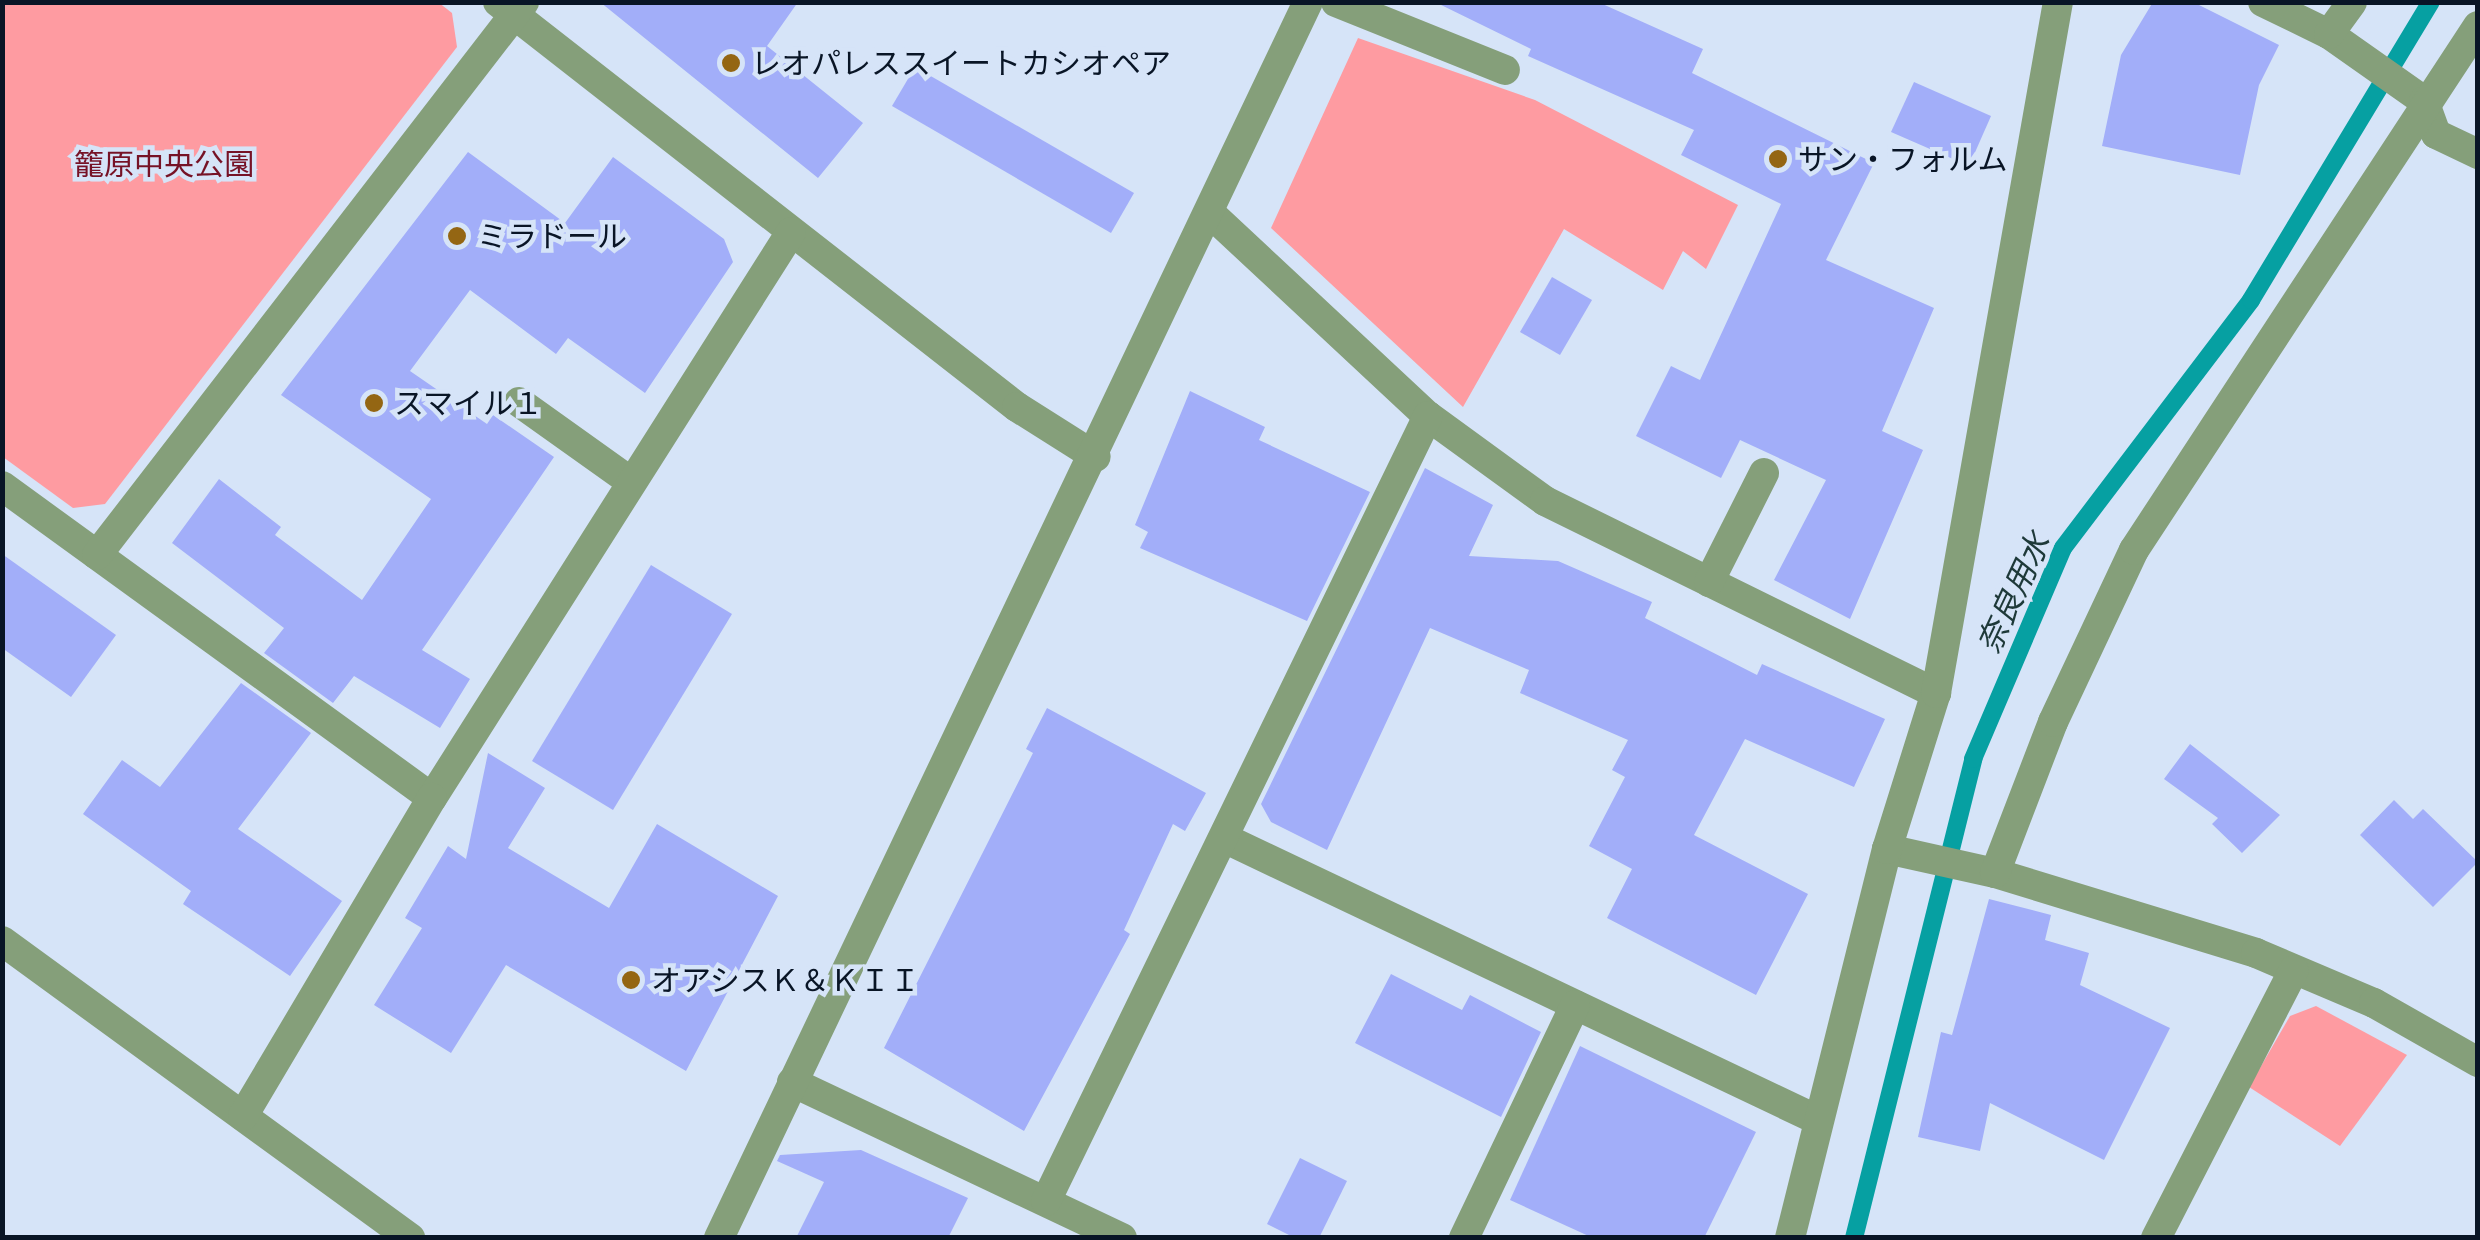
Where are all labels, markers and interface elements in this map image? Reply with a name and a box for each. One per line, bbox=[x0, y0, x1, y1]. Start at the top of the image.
place label: レオパレススイートカシオペア bbox=[751, 45, 1171, 81]
marker: レオパレススイートカシオペア bbox=[720, 52, 742, 74]
place label: サン・フォルム bbox=[1798, 141, 2008, 177]
park label: 籠原中央公園 bbox=[74, 146, 254, 182]
marker: サン・フォルム bbox=[1767, 148, 1789, 170]
place label: ミラドール bbox=[477, 218, 627, 254]
marker: ミラドール bbox=[446, 225, 468, 247]
place label: スマイル１ bbox=[394, 385, 544, 421]
marker: スマイル１ bbox=[363, 392, 385, 414]
water label: 奈良用水 bbox=[1969, 527, 2057, 659]
place label: オアシスＫ＆ＫＩＩ bbox=[651, 962, 921, 998]
marker: オアシスＫ＆ＫＩＩ bbox=[620, 969, 642, 991]

